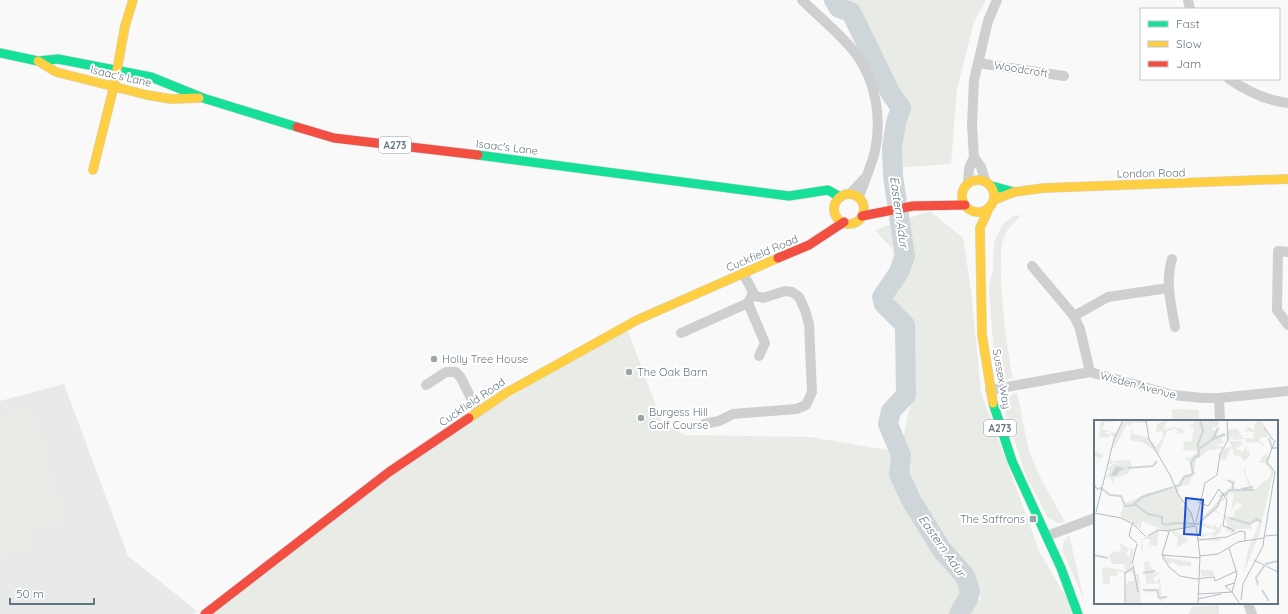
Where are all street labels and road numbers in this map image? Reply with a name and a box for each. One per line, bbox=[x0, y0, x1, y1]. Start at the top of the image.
street label: Woodcroft bbox=[993, 58, 1049, 80]
street label: Isaac's Lane bbox=[89, 62, 153, 90]
street label: Isaac's Lane bbox=[475, 136, 539, 158]
road number: A273 bbox=[379, 137, 411, 153]
street label: London Road bbox=[1116, 165, 1186, 181]
street label: Cuckfield Road bbox=[724, 232, 800, 274]
street label: Sussex Way bbox=[990, 348, 1014, 410]
street label: Wisden Avenue bbox=[1099, 368, 1177, 402]
street label: Cuckfield Road bbox=[436, 375, 508, 429]
road number: A273 bbox=[984, 420, 1016, 436]

